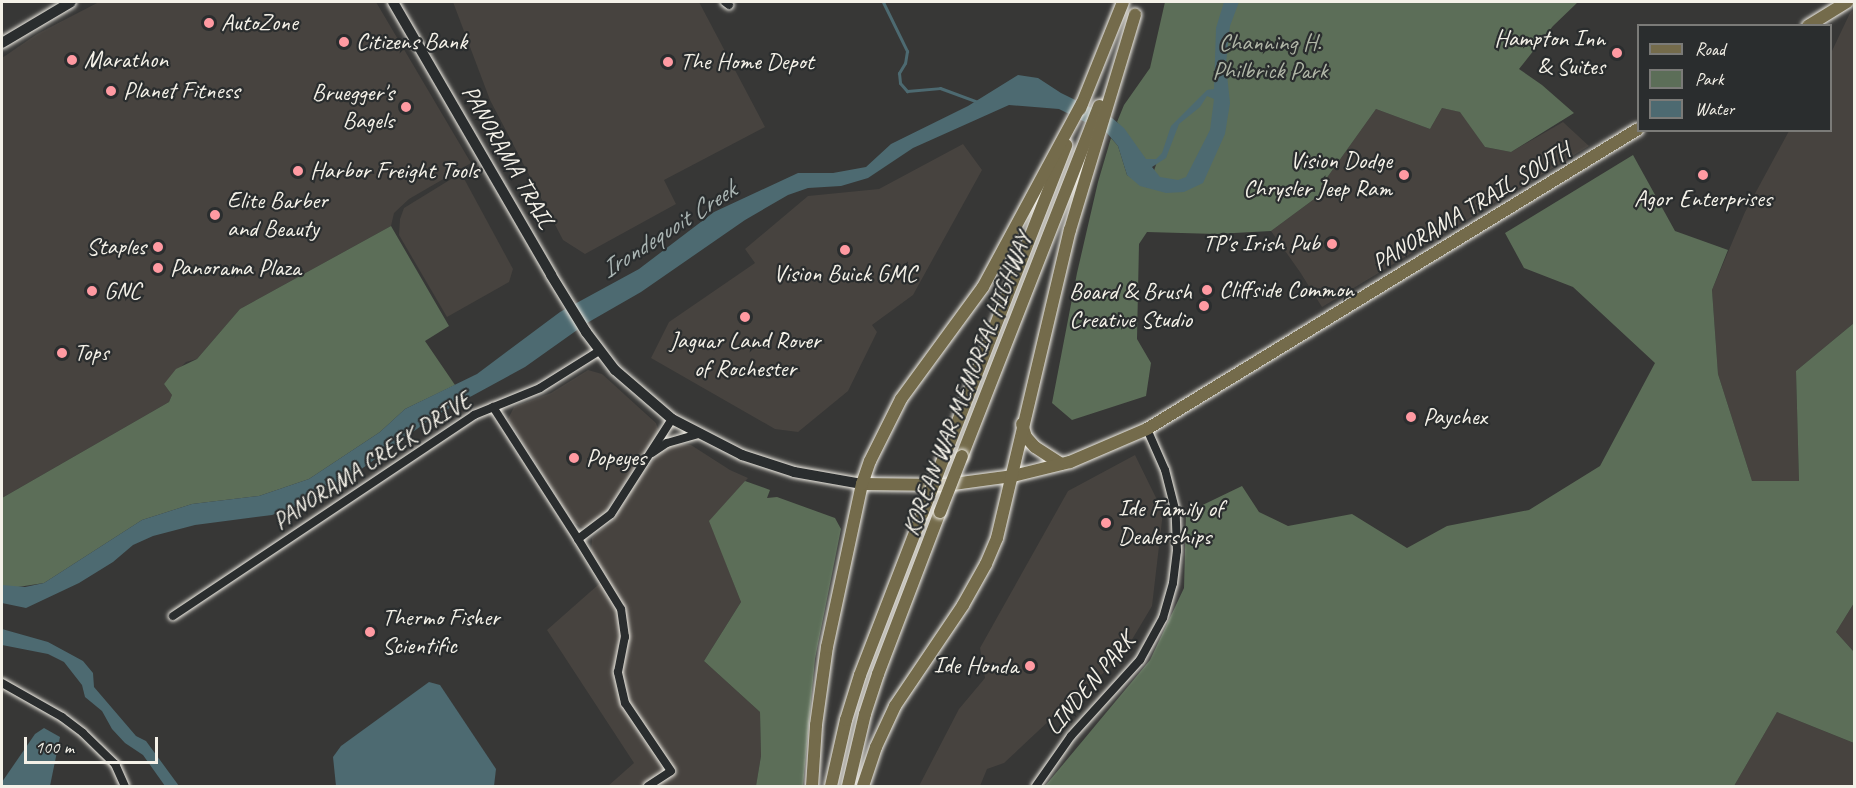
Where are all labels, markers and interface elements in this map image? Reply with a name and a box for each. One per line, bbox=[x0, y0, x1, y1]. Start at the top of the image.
place label: AutoZone bbox=[221, 9, 298, 37]
marker: AutoZone bbox=[202, 16, 216, 30]
legend bbox=[1637, 24, 1832, 132]
place label: Hampton Inn & Suites bbox=[1495, 25, 1605, 81]
place label: Citizens Bank bbox=[356, 28, 467, 56]
park label: Channing H. Philbrick Park bbox=[1212, 29, 1328, 85]
marker: Citizens Bank bbox=[337, 35, 351, 49]
text: Road bbox=[1695, 38, 1725, 60]
place label: Marathon bbox=[84, 46, 168, 74]
marker: Hampton Inn & Suites bbox=[1610, 46, 1624, 60]
place label: The Home Depot bbox=[680, 48, 813, 76]
marker: Marathon bbox=[65, 53, 79, 67]
marker: The Home Depot bbox=[661, 55, 675, 69]
text: Park bbox=[1695, 68, 1724, 90]
place label: Planet Fitness bbox=[123, 77, 240, 105]
place label: Bruegger's Bagels bbox=[312, 79, 394, 135]
street label: PANORAMA TRAIL bbox=[455, 80, 561, 234]
marker: Planet Fitness bbox=[104, 84, 118, 98]
text: Water bbox=[1695, 98, 1734, 120]
marker: Bruegger's Bagels bbox=[399, 100, 413, 114]
street label: PANORAMA TRAIL SOUTH bbox=[1366, 136, 1576, 278]
place label: Vision Dodge Chrysler Jeep Ram bbox=[1244, 147, 1392, 203]
place label: Harbor Freight Tools bbox=[310, 157, 479, 185]
marker: Harbor Freight Tools bbox=[291, 164, 305, 178]
marker: Vision Dodge Chrysler Jeep Ram bbox=[1397, 168, 1411, 182]
marker: Agor Enterprises bbox=[1696, 168, 1710, 182]
water label: Irondequoit Creek bbox=[594, 175, 742, 285]
place label: Agor Enterprises bbox=[1634, 185, 1772, 213]
place label: Elite Barber and Beauty bbox=[227, 187, 328, 243]
marker: Elite Barber and Beauty bbox=[208, 208, 222, 222]
street label: KOREAN WAR MEMORIAL HIGHWAY bbox=[896, 228, 1038, 540]
place label: TP's Irish Pub bbox=[1204, 230, 1320, 258]
place label: Staples bbox=[86, 233, 146, 261]
marker: TP's Irish Pub bbox=[1325, 237, 1339, 251]
marker: Staples bbox=[151, 240, 165, 254]
marker: Vision Buick GMC bbox=[838, 243, 852, 257]
place label: Panorama Plaza bbox=[170, 254, 301, 282]
place label: Vision Buick GMC bbox=[773, 260, 917, 288]
marker: Panorama Plaza bbox=[151, 261, 165, 275]
place label: Cliffside Common bbox=[1219, 276, 1354, 304]
place label: GNC bbox=[104, 277, 141, 305]
place label: Board & Brush Creative Studio bbox=[1069, 278, 1192, 334]
marker: Cliffside Common bbox=[1200, 283, 1214, 297]
marker: GNC bbox=[85, 284, 99, 298]
marker: Board & Brush Creative Studio bbox=[1197, 299, 1211, 313]
marker: Jaguar Land Rover of Rochester bbox=[738, 310, 752, 324]
place label: Jaguar Land Rover of Rochester bbox=[669, 327, 821, 383]
place label: Tops bbox=[74, 339, 109, 367]
marker: Tops bbox=[55, 346, 69, 360]
street label: PANORAMA CREEK DRIVE bbox=[267, 386, 477, 536]
place label: Paychex bbox=[1423, 403, 1487, 431]
marker: Paychex bbox=[1404, 410, 1418, 424]
place label: Popeyes bbox=[586, 444, 646, 472]
marker: Popeyes bbox=[567, 451, 581, 465]
place label: Ide Family of Dealerships bbox=[1118, 495, 1222, 551]
marker: Ide Family of Dealerships bbox=[1099, 516, 1113, 530]
place label: Thermo Fisher Scientific bbox=[382, 604, 500, 660]
marker: Thermo Fisher Scientific bbox=[363, 625, 377, 639]
street label: LINDEN PARK bbox=[1039, 627, 1141, 741]
place label: Ide Honda bbox=[934, 652, 1018, 680]
marker: Ide Honda bbox=[1023, 659, 1037, 673]
scale bar bbox=[27, 725, 160, 763]
text: 100 m bbox=[35, 736, 74, 758]

